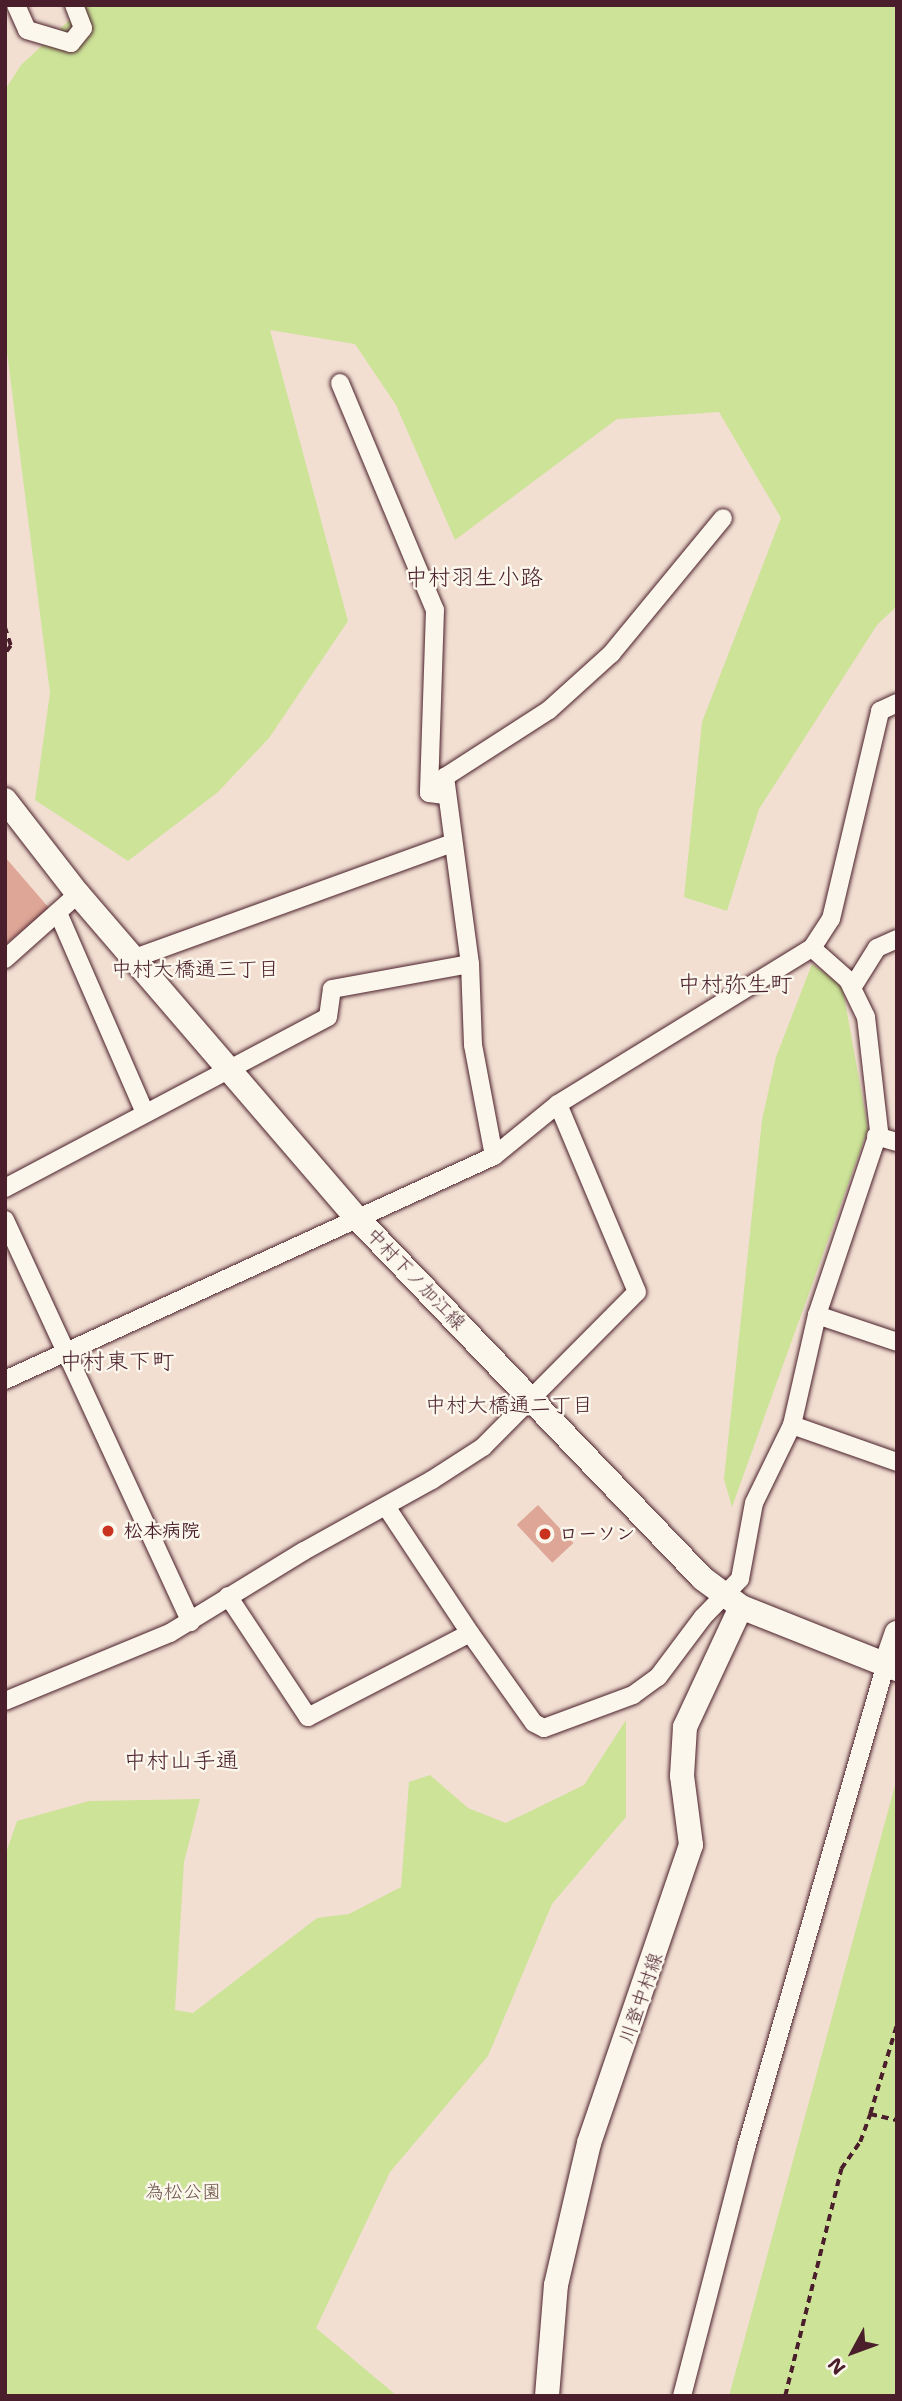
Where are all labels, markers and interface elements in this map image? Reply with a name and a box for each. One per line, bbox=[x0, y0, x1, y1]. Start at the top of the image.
district label: 中村羽生小路 bbox=[405, 563, 543, 591]
district label: 中村大橋通三丁目 bbox=[111, 956, 279, 982]
district label: 中村弥生町 bbox=[678, 970, 792, 998]
street label: 中村下ノ加江線 bbox=[362, 1223, 470, 1335]
district label: 中村東下町 bbox=[60, 1347, 174, 1375]
district label: 中村大橋通二丁目 bbox=[425, 1392, 593, 1418]
place label: 松本病院 bbox=[124, 1520, 200, 1542]
marker: 松本病院 bbox=[98, 1521, 118, 1541]
place label: ローソン bbox=[559, 1523, 635, 1545]
marker: ローソン bbox=[537, 1526, 553, 1542]
district label: 中村山手通 bbox=[124, 1746, 238, 1774]
street label: 川登中村線 bbox=[615, 1949, 667, 2047]
park label: 為松公園 bbox=[145, 2181, 221, 2203]
north arrow bbox=[818, 2317, 888, 2387]
text: N bbox=[822, 2352, 851, 2380]

